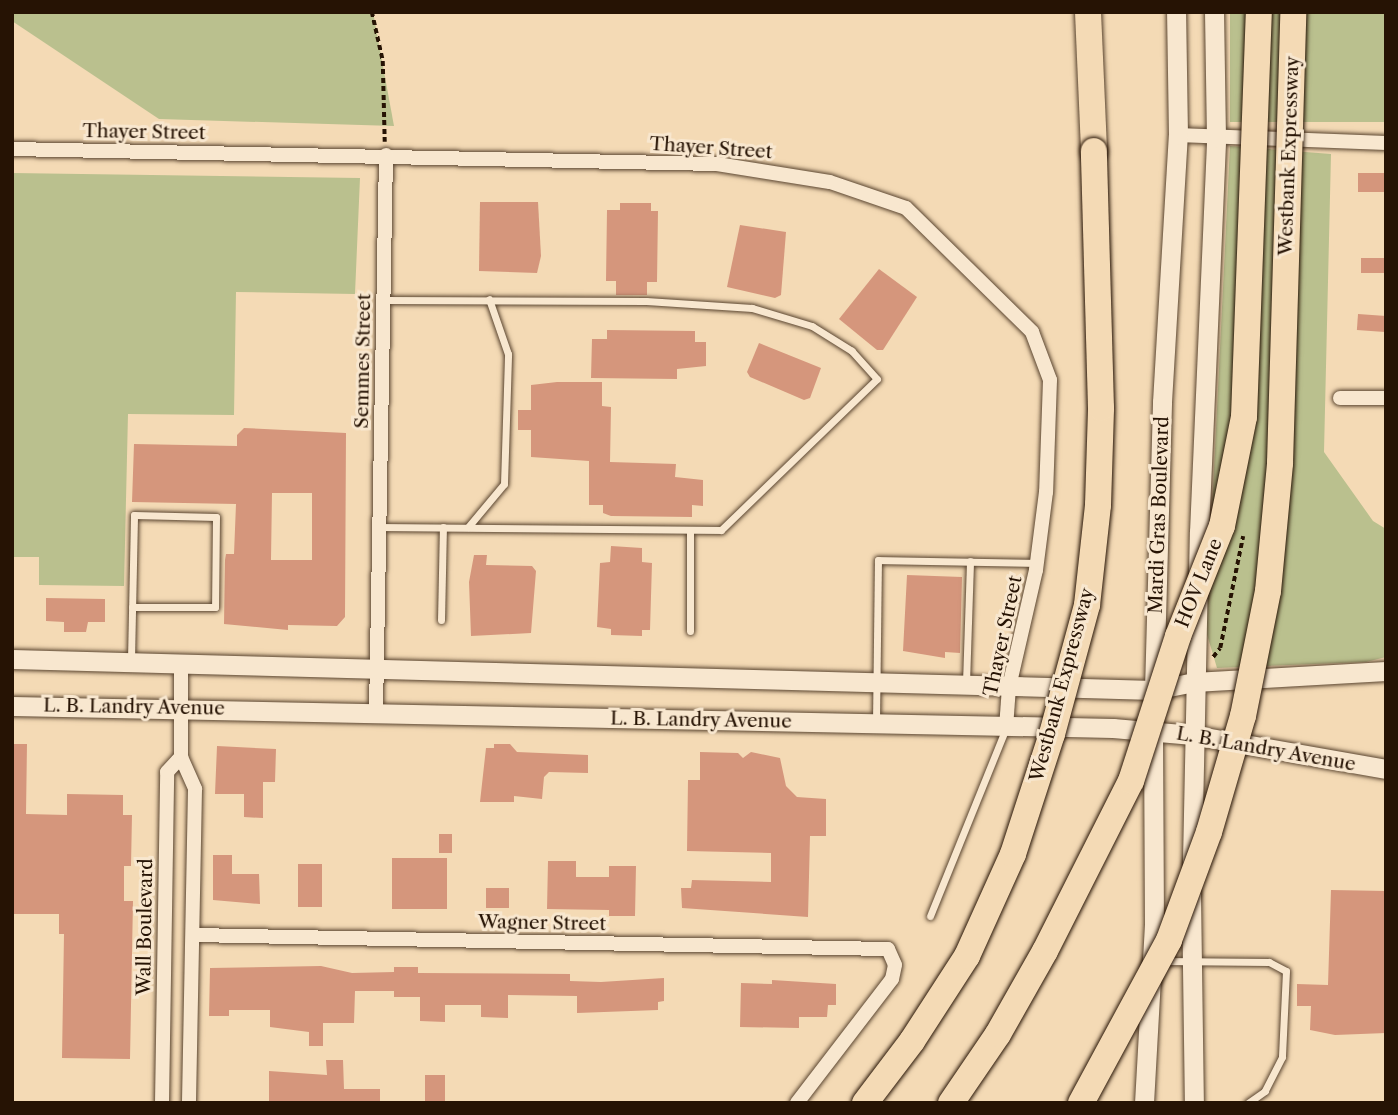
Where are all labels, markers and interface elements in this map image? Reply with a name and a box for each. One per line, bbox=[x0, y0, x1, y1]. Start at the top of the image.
street label: Westbank Expressway bbox=[1274, 56, 1304, 256]
street label: Thayer Street bbox=[82, 120, 206, 144]
street label: Thayer Street bbox=[649, 132, 773, 164]
street label: Semmes Street bbox=[350, 293, 376, 429]
street label: Mardi Gras Boulevard bbox=[1144, 416, 1174, 614]
street label: HOV Lane bbox=[1171, 535, 1227, 631]
street label: Thayer Street bbox=[979, 573, 1027, 699]
street label: Westbank Expressway bbox=[1025, 585, 1099, 785]
street label: L. B. Landry Avenue bbox=[42, 694, 226, 720]
street label: L. B. Landry Avenue bbox=[609, 707, 793, 733]
street label: L. B. Landry Avenue bbox=[1174, 722, 1358, 776]
street label: Wall Boulevard bbox=[132, 858, 158, 996]
street label: Wagner Street bbox=[478, 910, 606, 936]

